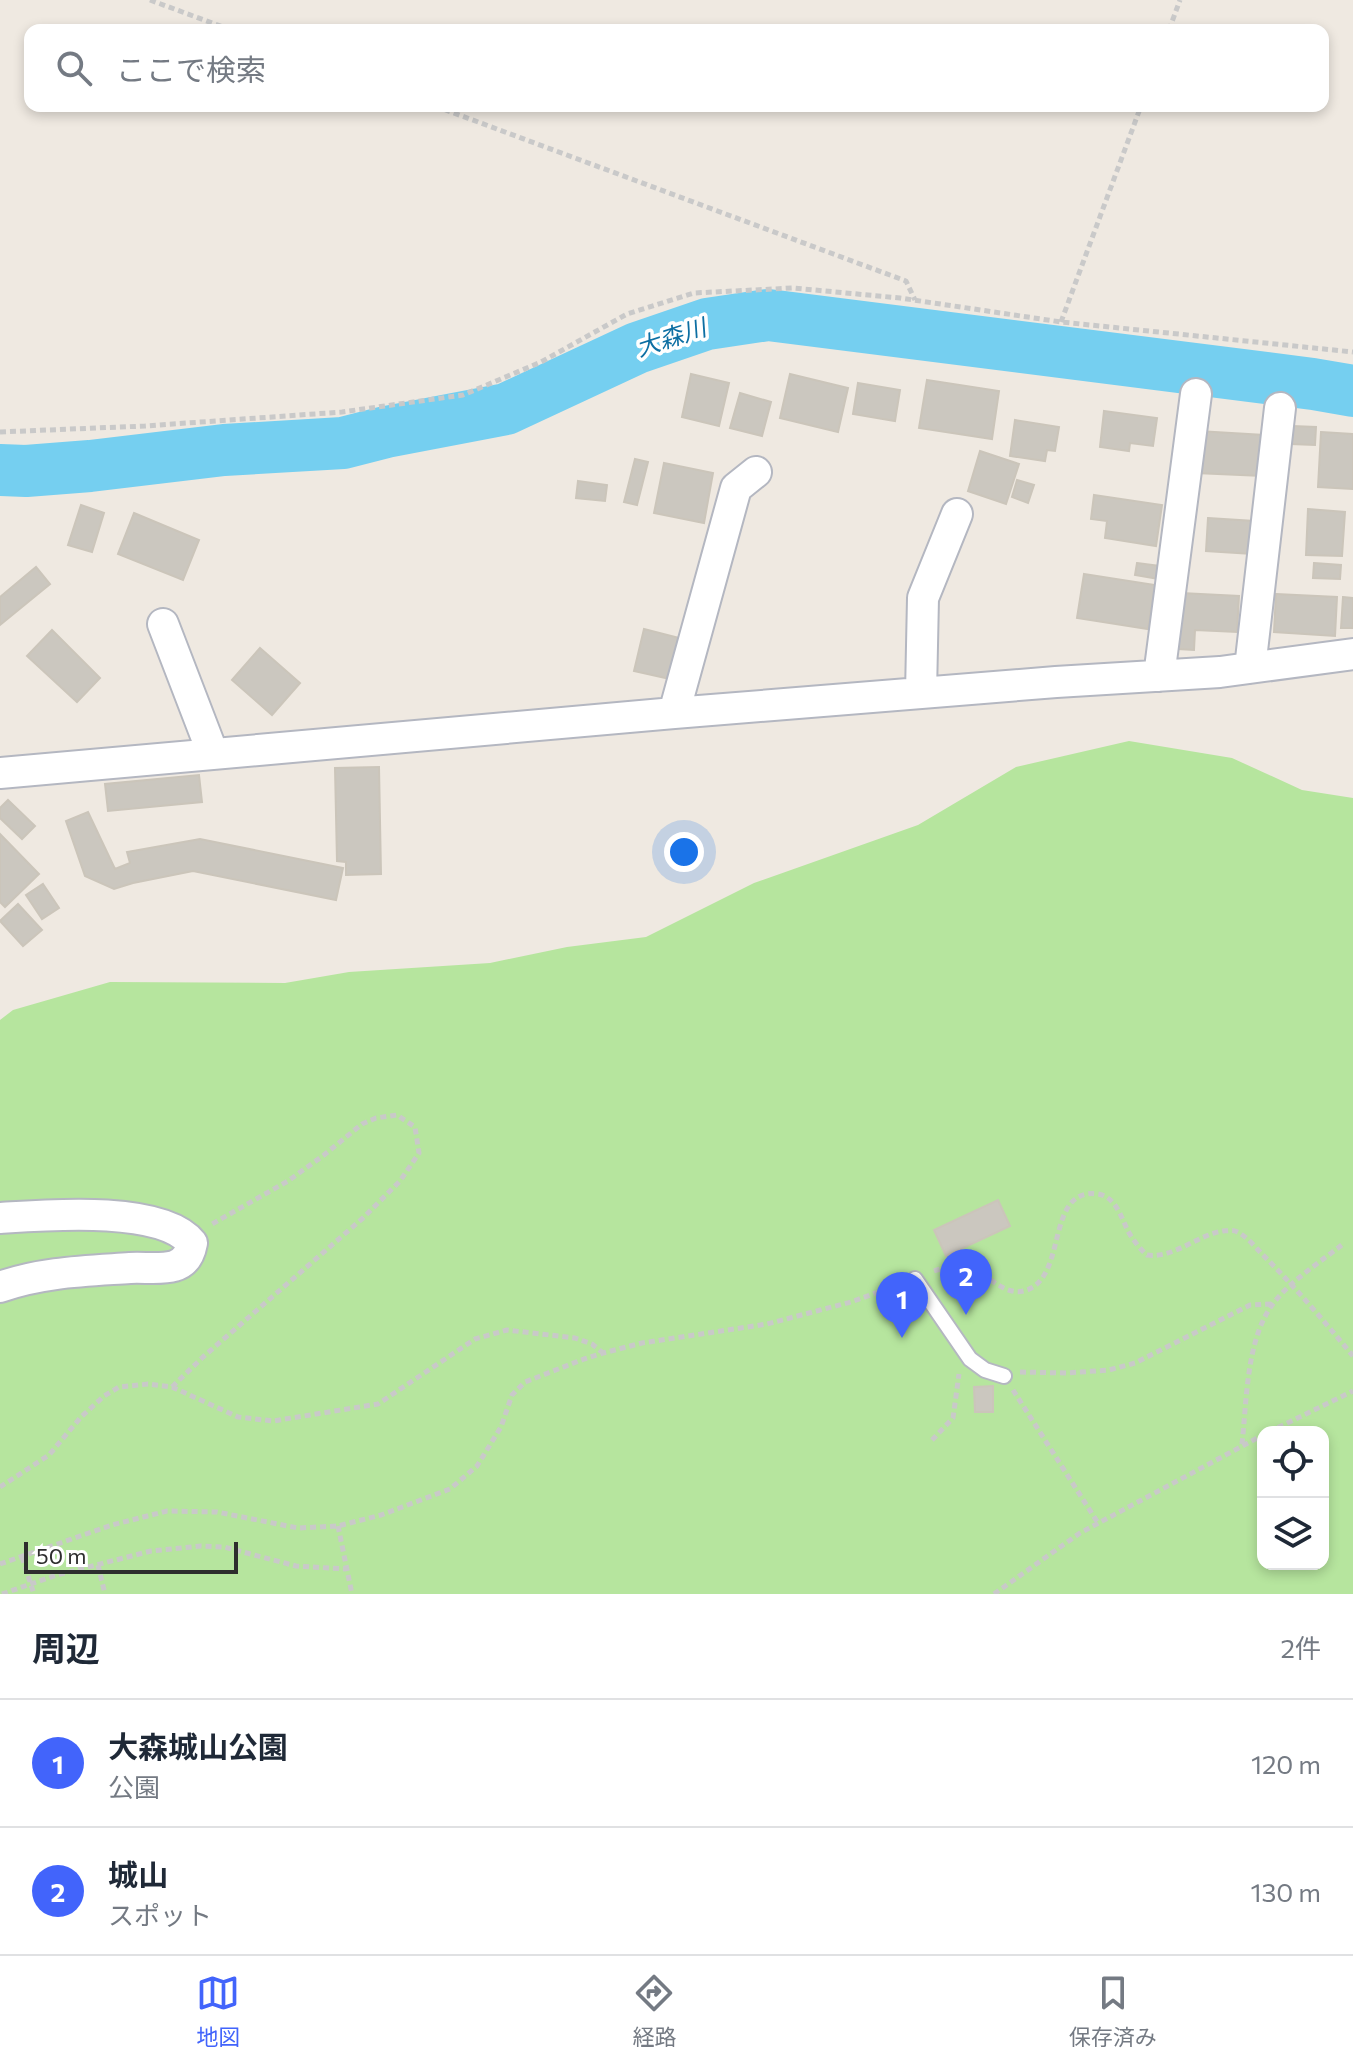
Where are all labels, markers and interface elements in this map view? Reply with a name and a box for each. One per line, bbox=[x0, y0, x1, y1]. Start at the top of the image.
search box bbox=[24, 24, 1329, 112]
icon: search bbox=[52, 46, 96, 90]
text: ここで検索 bbox=[116, 50, 266, 87]
water label: 大森川 bbox=[632, 311, 712, 361]
your location bbox=[664, 832, 704, 872]
pin: 2 bbox=[940, 1249, 992, 1315]
pin: 1 bbox=[876, 1272, 928, 1338]
map controls bbox=[1257, 1426, 1329, 1570]
button: locate bbox=[1257, 1426, 1329, 1498]
button: layers bbox=[1257, 1498, 1329, 1570]
scale bar bbox=[24, 1538, 238, 1574]
text: 50 m bbox=[36, 1542, 86, 1569]
text: 周辺 bbox=[32, 1626, 100, 1668]
text: 2件 bbox=[1281, 1632, 1321, 1663]
text: 大森城山公園 bbox=[108, 1727, 288, 1764]
text: 1 bbox=[52, 1748, 64, 1779]
text: 120 m bbox=[1251, 1748, 1321, 1779]
text: 公園 bbox=[108, 1771, 160, 1802]
text: 城山 bbox=[108, 1855, 168, 1892]
text: 2 bbox=[51, 1876, 65, 1907]
text: 130 m bbox=[1250, 1876, 1321, 1907]
text: スポット bbox=[108, 1899, 212, 1930]
tab: 地図 bbox=[196, 1971, 240, 2051]
tab: 経路 bbox=[632, 1971, 677, 2051]
tab: 保存済み bbox=[1069, 1971, 1157, 2051]

